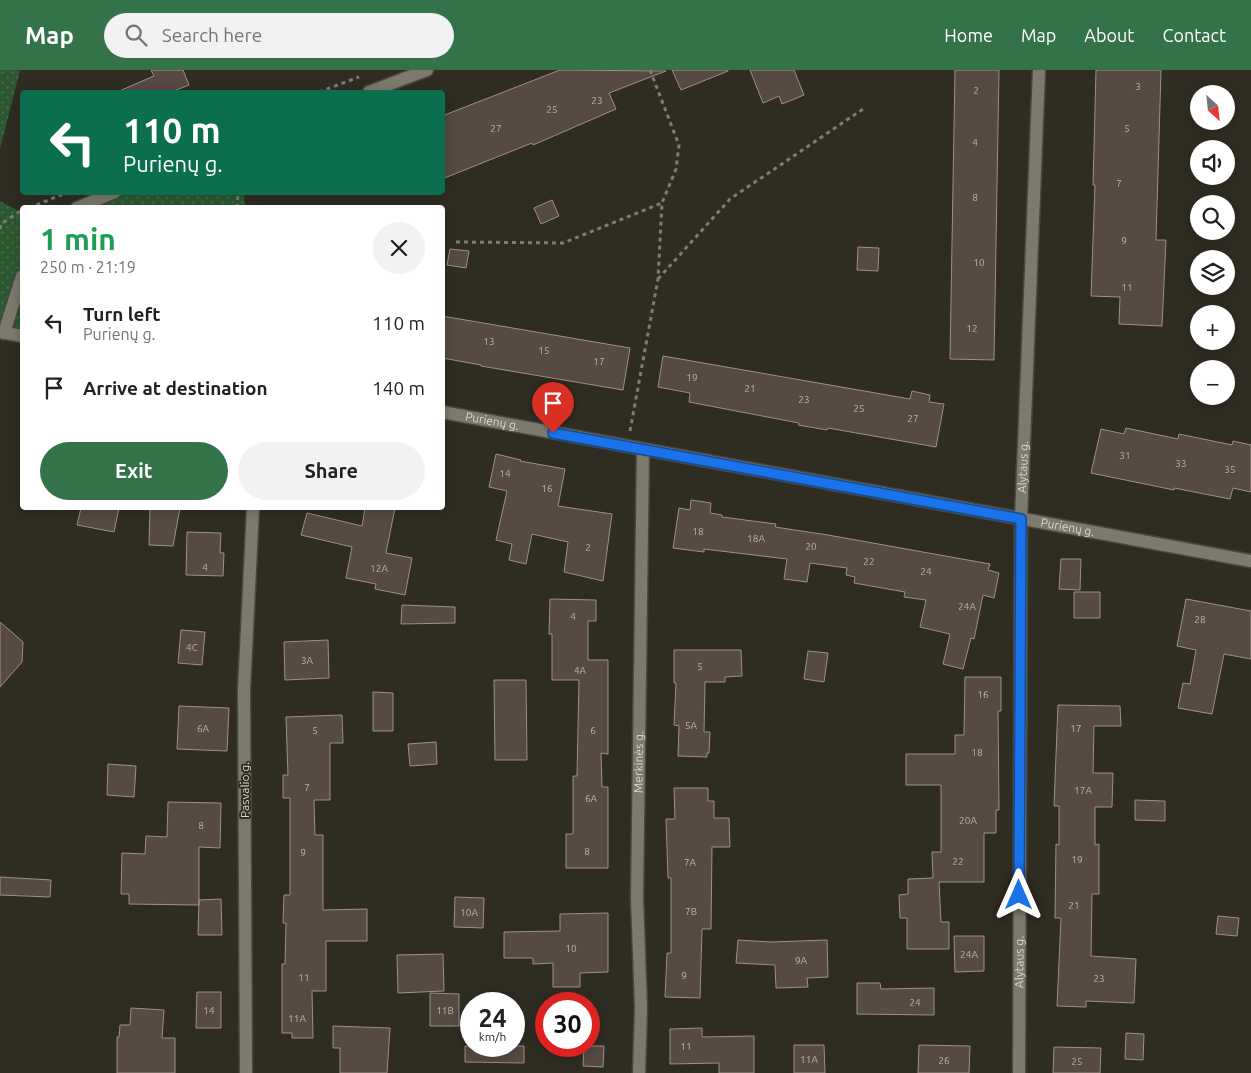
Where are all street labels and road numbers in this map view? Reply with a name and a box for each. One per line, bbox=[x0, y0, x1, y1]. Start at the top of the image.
street label: Purienų g. bbox=[464, 409, 520, 432]
street label: Alytaus g. bbox=[1015, 441, 1030, 493]
street label: Purienų g. bbox=[1040, 515, 1096, 538]
street label: Merkinės g. bbox=[631, 731, 645, 793]
street label: Pasvalio g. bbox=[238, 762, 251, 818]
street label: Alytaus g. bbox=[1012, 936, 1025, 988]

